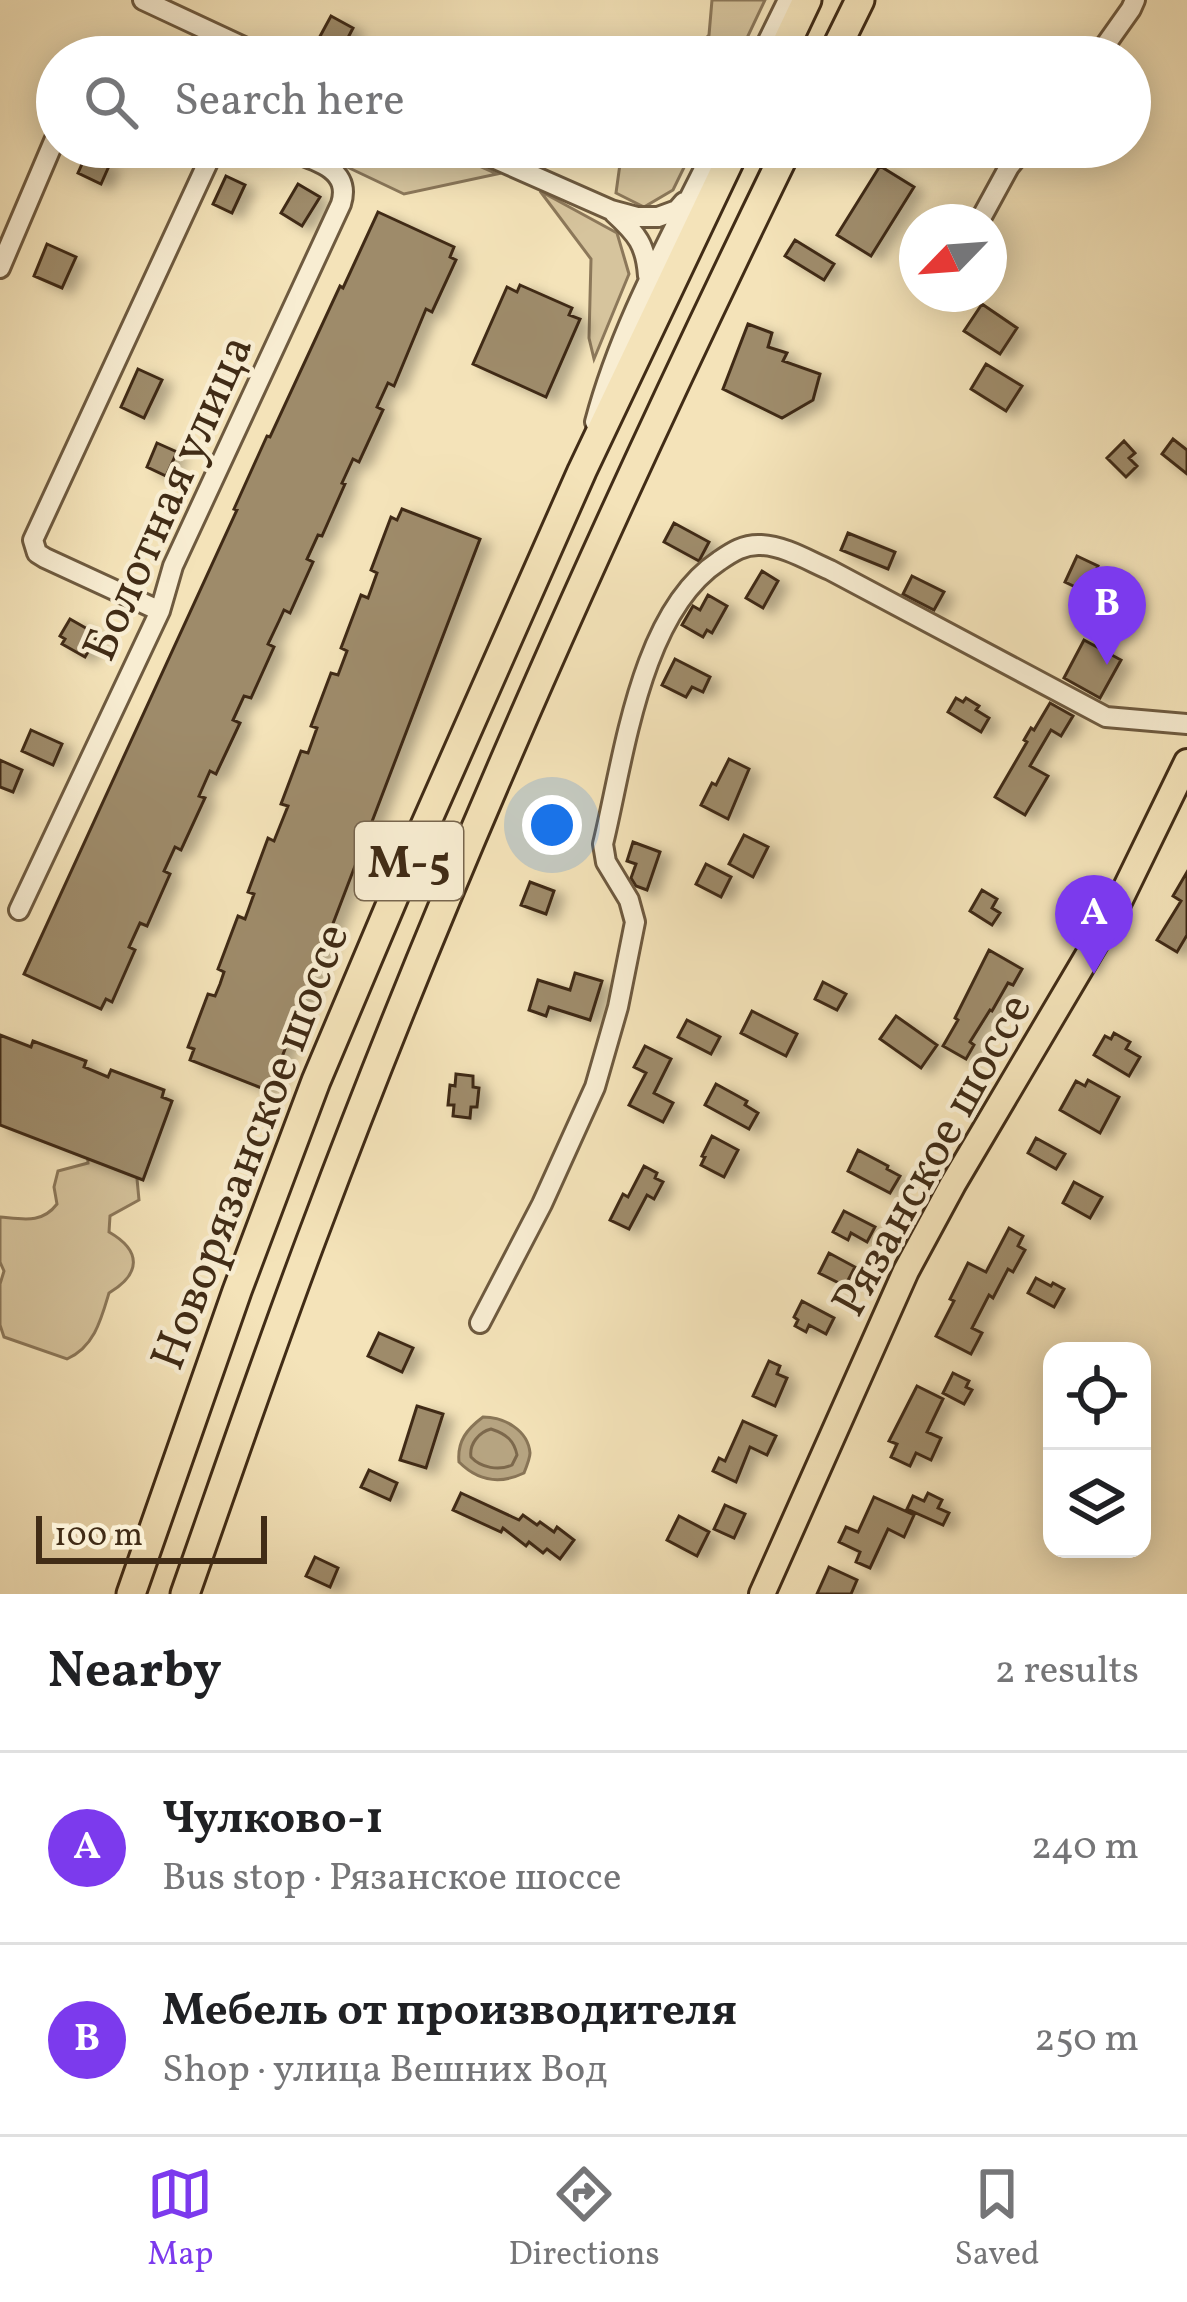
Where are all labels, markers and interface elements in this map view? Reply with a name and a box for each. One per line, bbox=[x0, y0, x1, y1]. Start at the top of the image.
search box bbox=[36, 36, 1151, 168]
icon: search bbox=[78, 69, 144, 135]
text: Search here bbox=[174, 71, 405, 134]
north arrow bbox=[899, 204, 1007, 312]
street label: Болотная улица bbox=[68, 325, 272, 673]
pin: B bbox=[1068, 566, 1146, 665]
your location bbox=[522, 795, 582, 855]
road number: М-5 bbox=[355, 822, 463, 900]
pin: A bbox=[1055, 875, 1133, 974]
street label: Новорязанское шоссе bbox=[136, 915, 368, 1380]
street label: Рязанское шоссе bbox=[817, 983, 1050, 1330]
map controls bbox=[1043, 1342, 1151, 1558]
button: locate bbox=[1043, 1342, 1151, 1450]
button: layers bbox=[1043, 1450, 1151, 1558]
scale bar bbox=[36, 1510, 267, 1563]
text: 100 m bbox=[54, 1514, 143, 1560]
text: Nearby bbox=[48, 1637, 222, 1708]
text: 2 results bbox=[995, 1645, 1139, 1699]
text: Чулково-1 bbox=[162, 1789, 384, 1852]
text: A bbox=[73, 1821, 101, 1875]
text: 240 m bbox=[1031, 1821, 1139, 1875]
text: Bus stop · Рязанское шоссе bbox=[162, 1852, 621, 1906]
text: Мебель от производителя bbox=[162, 1981, 737, 2044]
text: B bbox=[74, 2013, 100, 2067]
text: 250 m bbox=[1034, 2013, 1139, 2067]
text: Shop · улица Вешних Вод bbox=[162, 2044, 607, 2098]
tab: Map bbox=[147, 2161, 214, 2279]
tab: Directions bbox=[508, 2161, 660, 2279]
tab: Saved bbox=[955, 2161, 1040, 2279]

